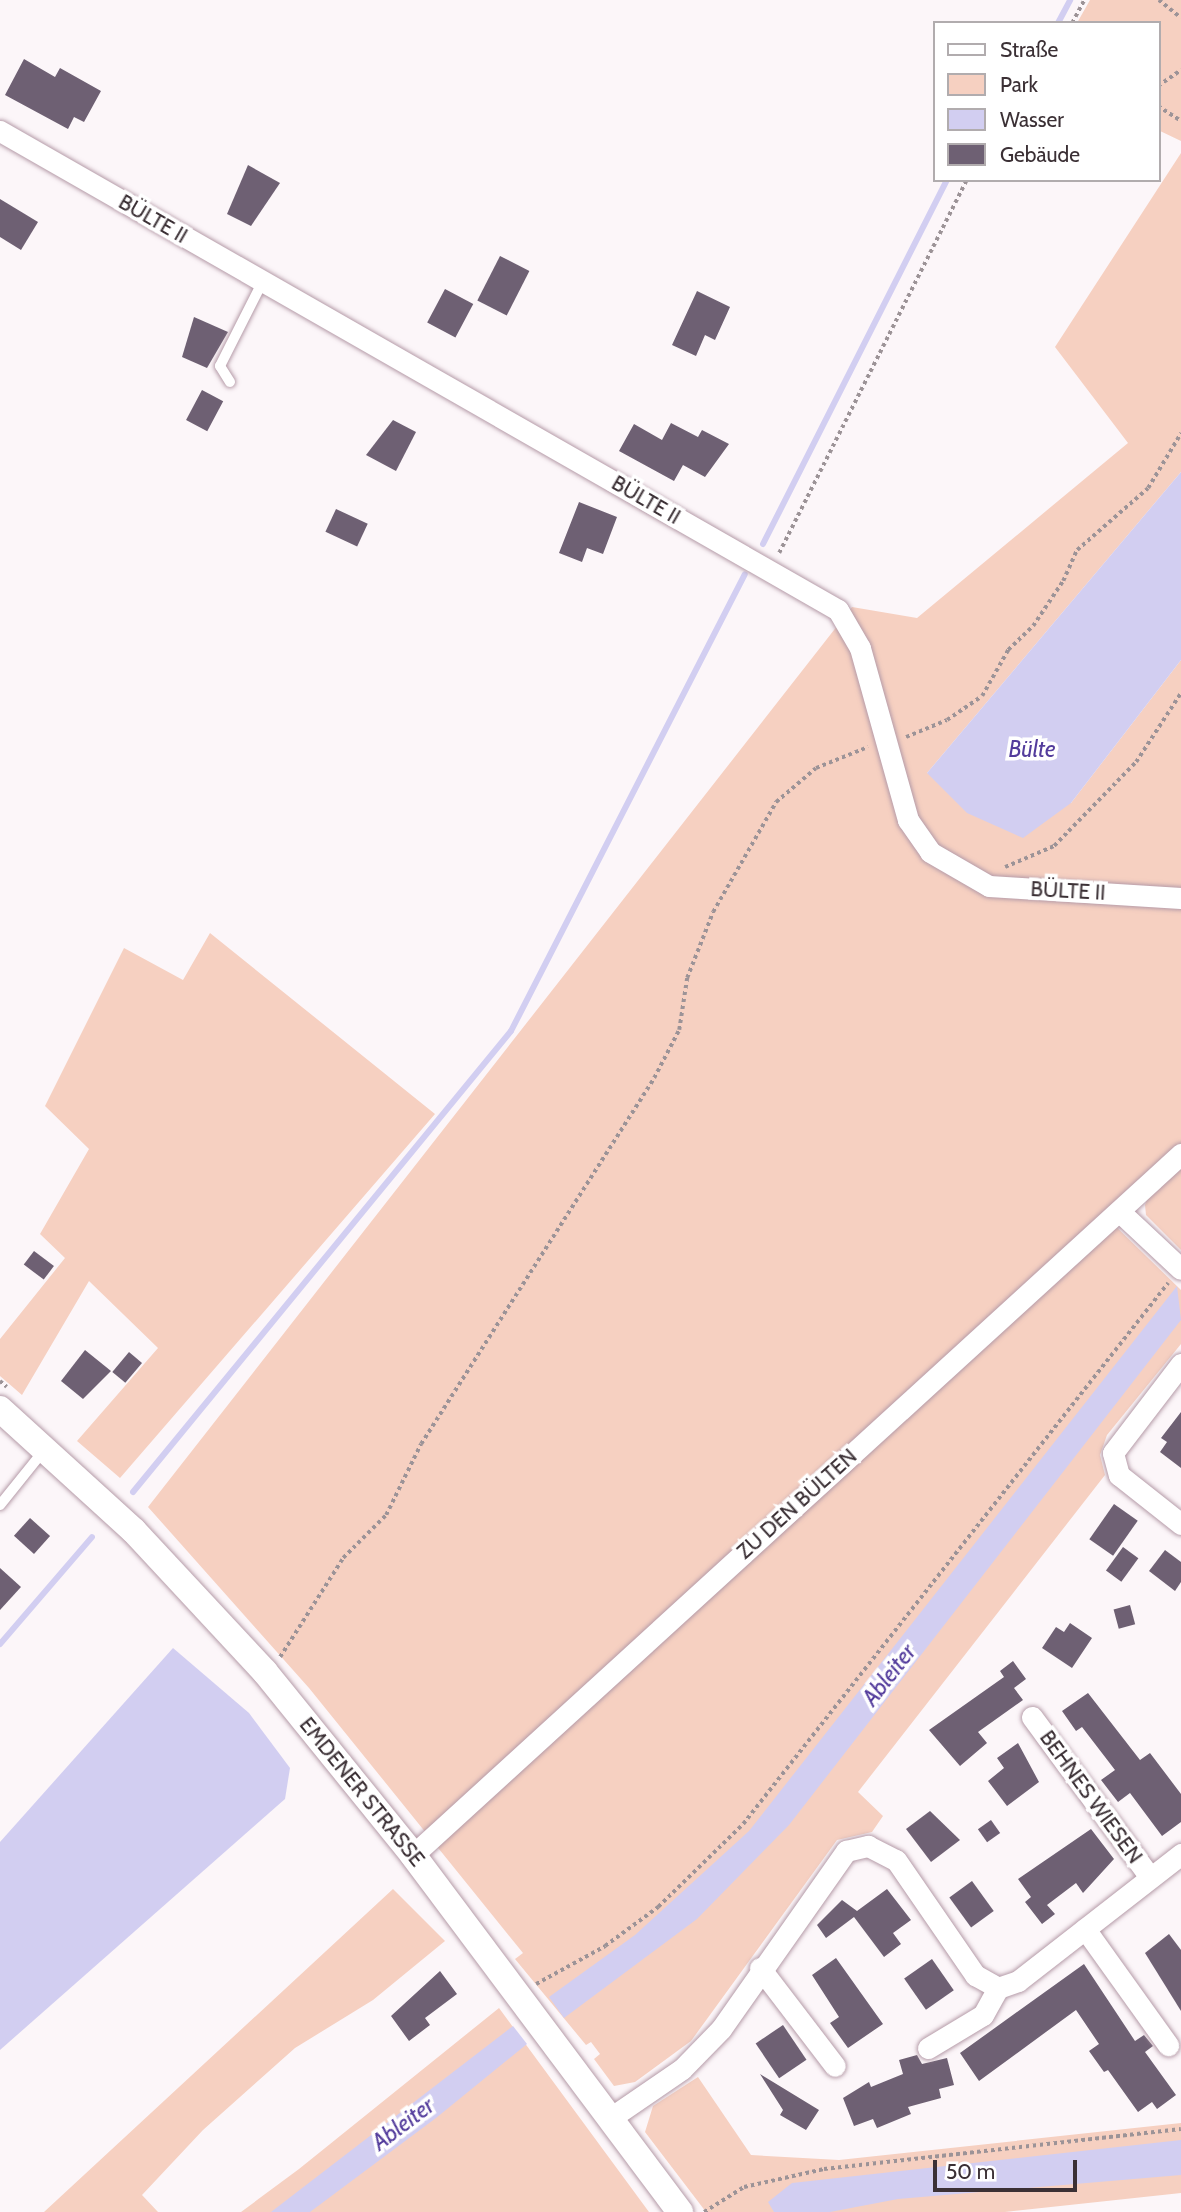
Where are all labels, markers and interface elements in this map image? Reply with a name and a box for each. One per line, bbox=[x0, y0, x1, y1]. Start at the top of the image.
legend bbox=[932, 21, 1160, 182]
text: Straße bbox=[1000, 37, 1058, 62]
text: Park bbox=[1000, 72, 1038, 97]
text: Wasser bbox=[1000, 107, 1064, 132]
text: Gebäude bbox=[1000, 142, 1080, 167]
street label: BÜLTE II bbox=[114, 189, 192, 249]
street label: BÜLTE II bbox=[607, 470, 685, 530]
water label: Bülte bbox=[1008, 735, 1056, 763]
street label: BÜLTE II bbox=[1030, 876, 1106, 906]
street label: ZU DEN BÜLTEN bbox=[732, 1444, 862, 1564]
water label: Ableiter bbox=[856, 1639, 922, 1711]
street label: EMDENER STRASSE bbox=[294, 1712, 430, 1872]
street label: BEHNES WIESEN bbox=[1034, 1726, 1148, 1868]
water label: Ableiter bbox=[367, 2092, 439, 2156]
scale bar bbox=[936, 2146, 1080, 2190]
text: 50 m bbox=[946, 2159, 995, 2184]

